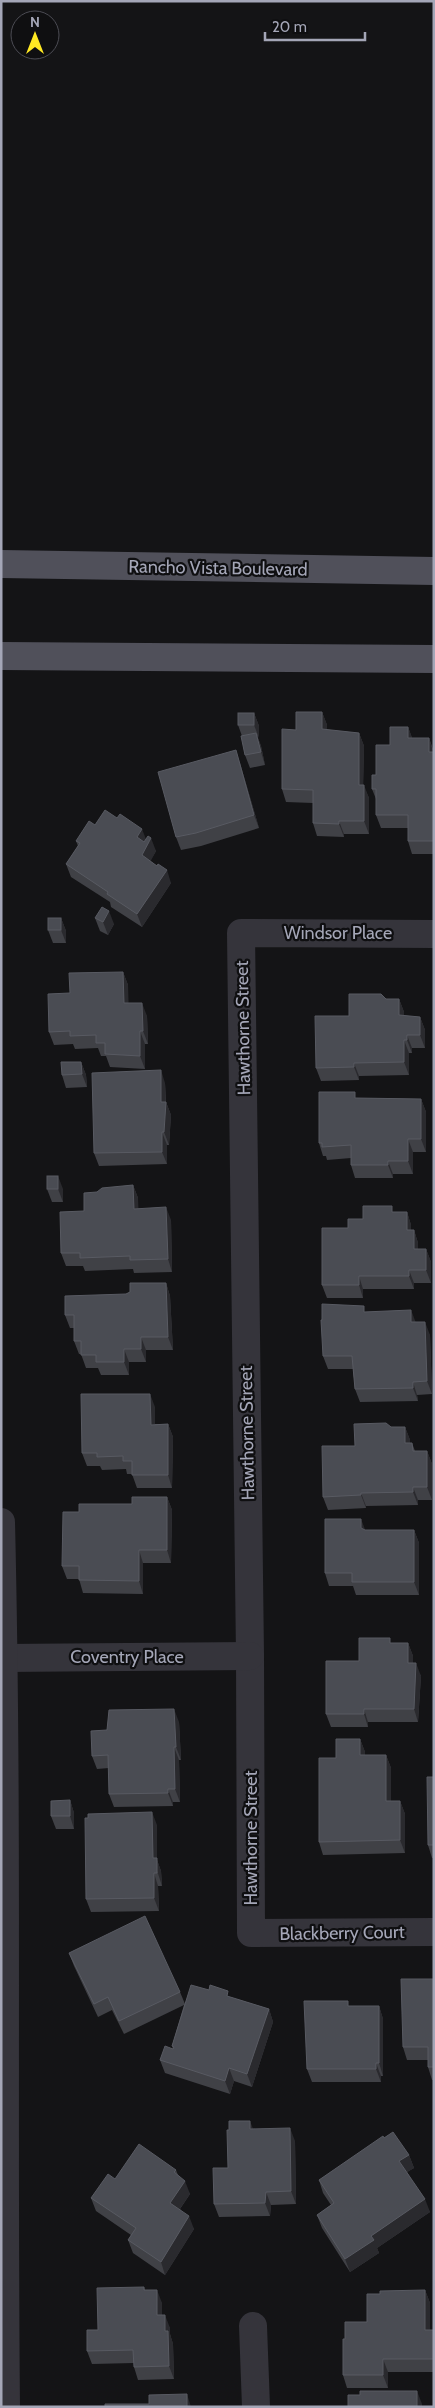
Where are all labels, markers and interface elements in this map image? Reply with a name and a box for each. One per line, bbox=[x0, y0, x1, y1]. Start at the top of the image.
north arrow bbox=[10, 10, 60, 60]
scale bar bbox=[265, 10, 365, 42]
text: N bbox=[30, 13, 40, 31]
text: 20 m bbox=[272, 18, 307, 36]
street label: Rancho Vista Boulevard bbox=[128, 555, 308, 581]
street label: Windsor Place bbox=[284, 922, 392, 944]
street label: Hawthorne Street bbox=[231, 960, 255, 1096]
street label: Hawthorne Street bbox=[235, 1365, 259, 1501]
street label: Coventry Place bbox=[70, 1646, 184, 1668]
street label: Hawthorne Street bbox=[240, 1771, 262, 1905]
street label: Blackberry Court bbox=[279, 1921, 405, 1945]

